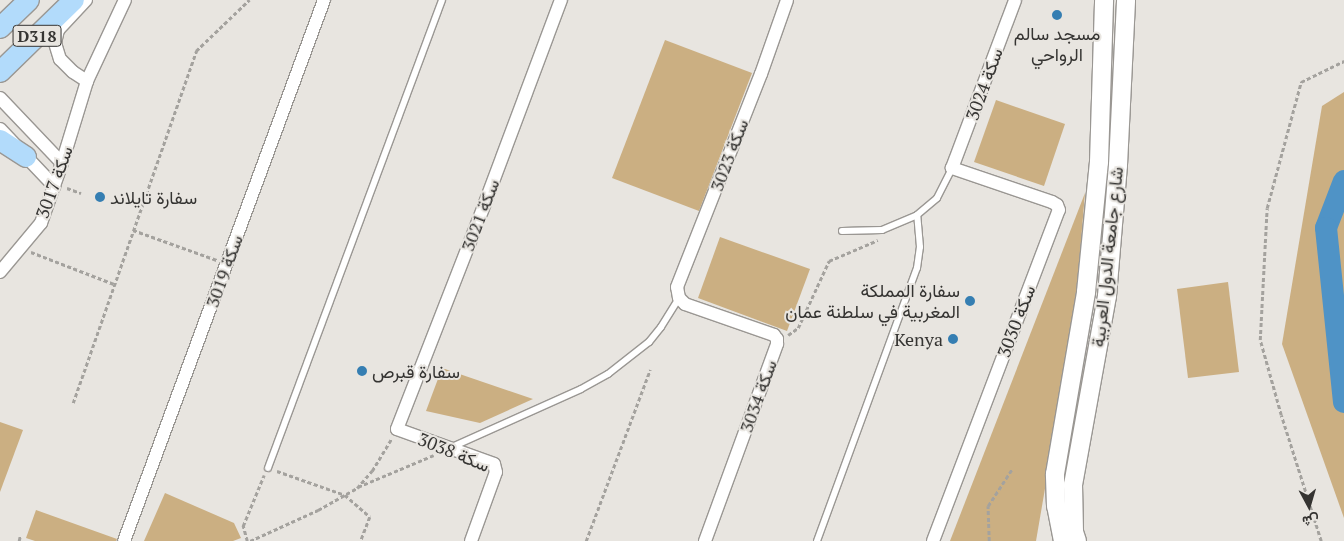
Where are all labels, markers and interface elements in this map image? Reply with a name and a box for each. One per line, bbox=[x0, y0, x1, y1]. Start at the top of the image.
marker: مسجد سالم الرواحي bbox=[1051, 9, 1063, 21]
road number: D318 bbox=[12, 22, 62, 50]
place label: مسجد سالم الرواحي bbox=[1014, 23, 1100, 66]
street label: سكة 3024 bbox=[961, 45, 1007, 123]
street label: سكة 3023 bbox=[705, 116, 753, 194]
street label: سكة 3017 bbox=[31, 143, 77, 221]
street label: شارع جامعة الدول العربية bbox=[1087, 166, 1127, 348]
street label: سكة 3021 bbox=[456, 176, 504, 254]
place label: سفارة تايلاند bbox=[110, 186, 197, 208]
marker: سفارة تايلاند bbox=[94, 191, 106, 203]
street label: سكة 3019 bbox=[201, 232, 247, 310]
place label: سفارة المملكة المغربية في سلطنة عمان bbox=[785, 280, 960, 322]
street label: سكة 3030 bbox=[992, 282, 1040, 360]
marker: سفارة المملكة المغربية في سلطنة عمان bbox=[964, 295, 976, 307]
place label: Kenya bbox=[894, 328, 943, 350]
marker: Kenya bbox=[947, 333, 959, 345]
street label: سكة 3034 bbox=[735, 357, 781, 435]
place label: سفارة قبرص bbox=[372, 360, 460, 382]
marker: سفارة قبرص bbox=[356, 365, 368, 377]
street label: سكة 3038 bbox=[415, 428, 493, 476]
north arrow bbox=[1284, 481, 1334, 531]
text: ش bbox=[1301, 511, 1320, 532]

